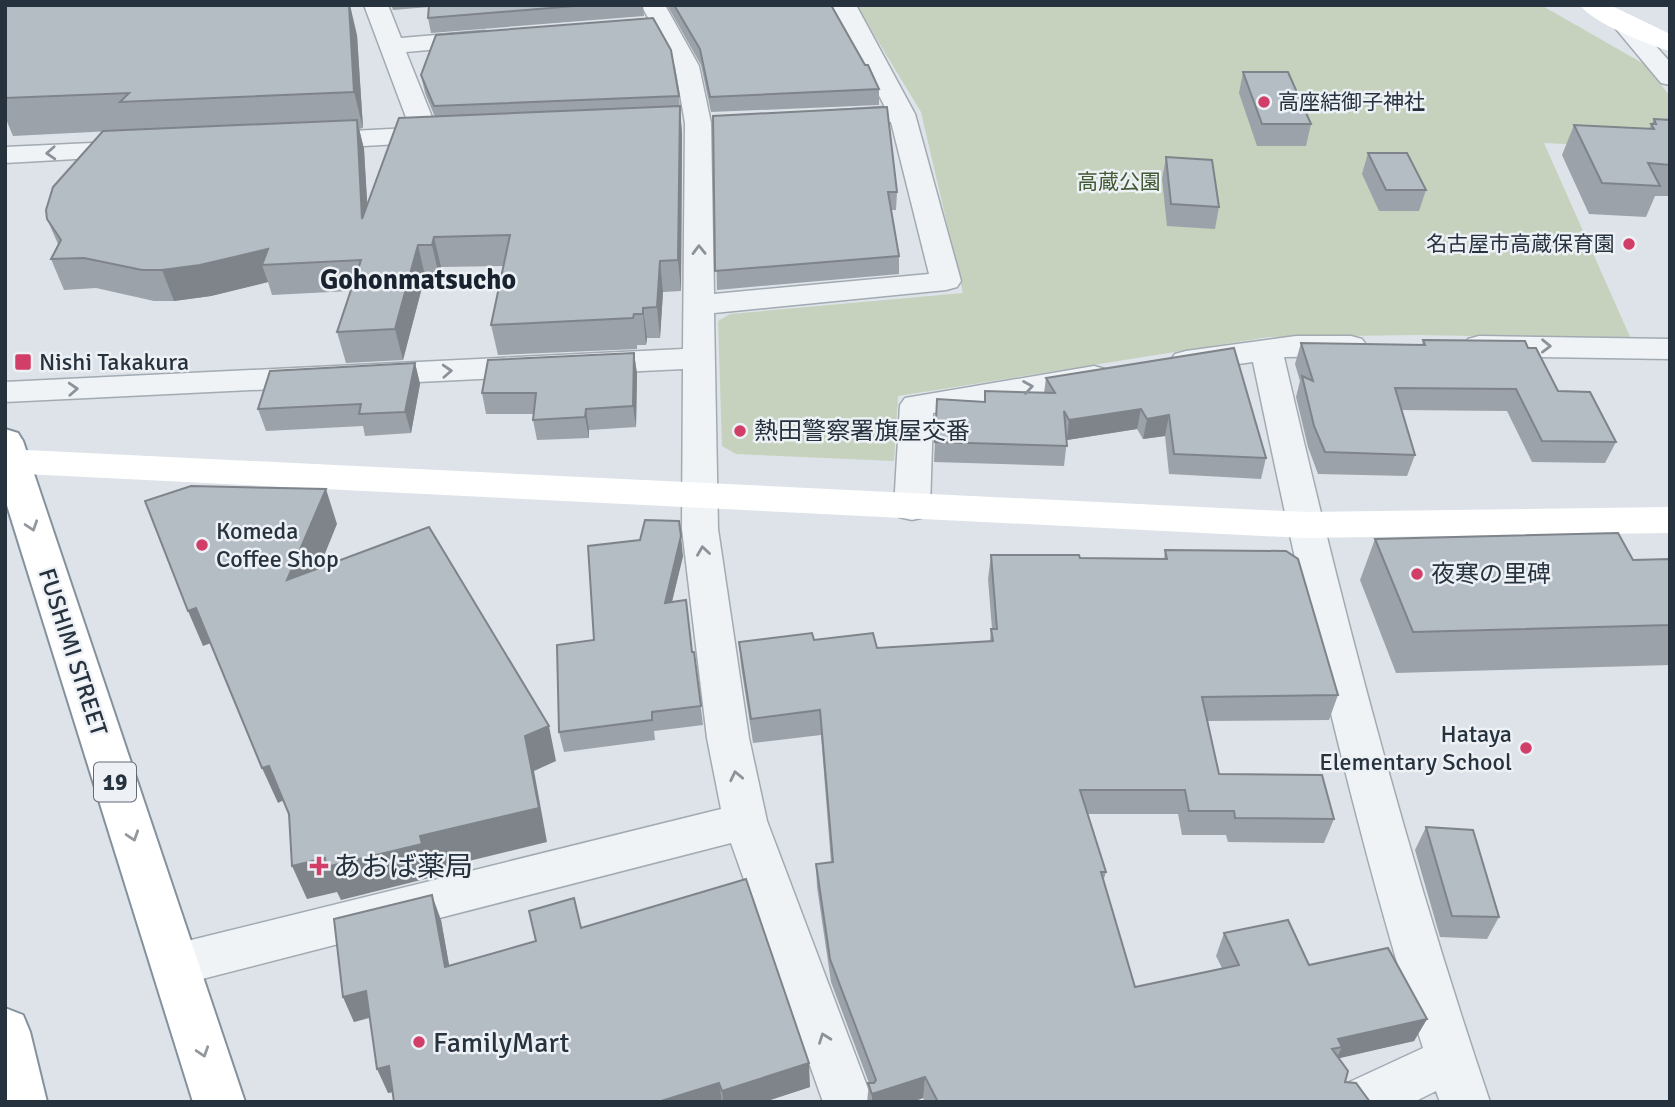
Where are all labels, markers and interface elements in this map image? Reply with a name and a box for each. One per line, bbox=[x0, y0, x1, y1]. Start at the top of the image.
place label: 高座結御子神社 bbox=[1278, 89, 1425, 115]
marker: 高座結御子神社 bbox=[1256, 94, 1272, 110]
one-way arrow bbox=[45, 145, 56, 160]
park label: 高蔵公園 bbox=[1077, 169, 1161, 195]
place label: 名古屋市高蔵保育園 bbox=[1426, 231, 1615, 257]
marker: 名古屋市高蔵保育園 bbox=[1621, 236, 1637, 252]
one-way arrow bbox=[691, 245, 707, 255]
district label: Gohonmatsucho bbox=[320, 263, 516, 297]
one-way arrow bbox=[1541, 338, 1552, 354]
place label: Nishi Takakura bbox=[39, 347, 189, 377]
marker: Nishi Takakura bbox=[13, 352, 33, 372]
one-way arrow bbox=[442, 363, 453, 378]
one-way arrow bbox=[1022, 380, 1033, 395]
one-way arrow bbox=[68, 382, 79, 397]
place label: 熱田警察署旗屋交番 bbox=[754, 416, 970, 446]
marker: 熱田警察署旗屋交番 bbox=[732, 423, 748, 439]
place label: Komeda Coffee Shop bbox=[216, 516, 339, 574]
one-way arrow bbox=[24, 520, 38, 532]
marker: Komeda Coffee Shop bbox=[194, 537, 210, 553]
one-way arrow bbox=[695, 545, 710, 557]
place label: 夜寒の里碑 bbox=[1431, 559, 1551, 589]
street label: FUSHIMI STREET bbox=[32, 564, 114, 740]
marker: 夜寒の里碑 bbox=[1409, 566, 1425, 582]
place label: Hataya Elementary School bbox=[1319, 719, 1512, 777]
marker: Hataya Elementary School bbox=[1518, 740, 1534, 756]
road number: 19 bbox=[94, 762, 136, 802]
one-way arrow bbox=[729, 770, 744, 782]
one-way arrow bbox=[125, 829, 139, 842]
place label: あおば薬局 bbox=[333, 850, 473, 884]
marker: あおば薬局 bbox=[311, 858, 327, 874]
place label: FamilyMart bbox=[433, 1026, 569, 1060]
one-way arrow bbox=[818, 1032, 832, 1044]
marker: FamilyMart bbox=[411, 1034, 427, 1050]
one-way arrow bbox=[195, 1046, 209, 1058]

